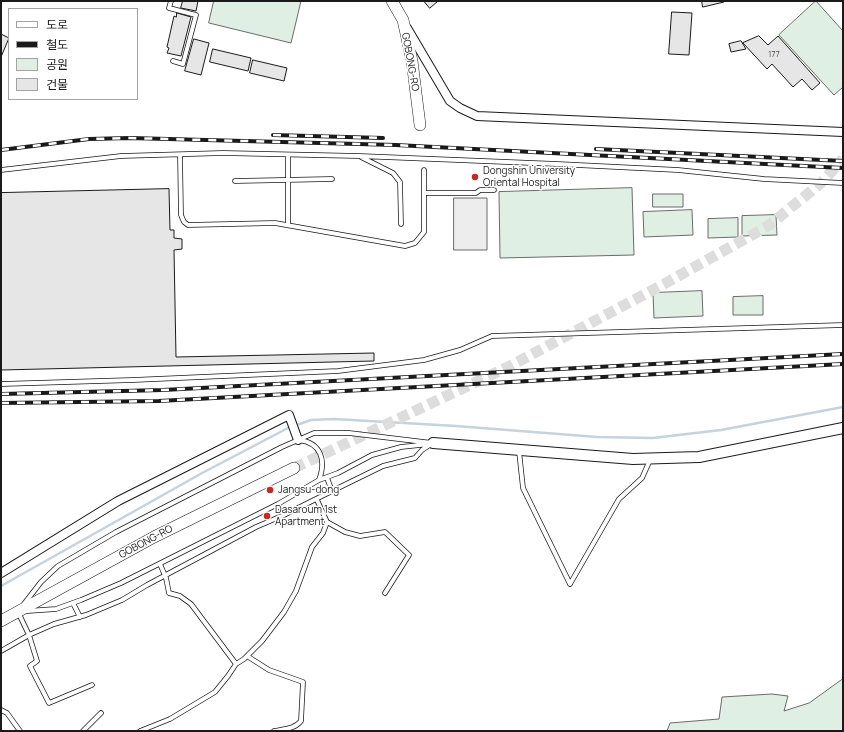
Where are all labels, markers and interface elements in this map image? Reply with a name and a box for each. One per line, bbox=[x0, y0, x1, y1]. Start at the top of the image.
legend bbox=[8, 8, 138, 100]
text: 도로 bbox=[46, 16, 68, 33]
street label: GOBONG-RO bbox=[399, 32, 421, 92]
text: 철도 bbox=[46, 36, 68, 53]
house number: 177 bbox=[768, 50, 780, 60]
text: 공원 bbox=[46, 56, 68, 73]
text: 건물 bbox=[46, 76, 68, 93]
place label: Dongshin University Oriental Hospital bbox=[483, 165, 575, 188]
marker: Dongshin University Oriental Hospital bbox=[470, 172, 480, 182]
place label: Jangsu-dong bbox=[278, 484, 339, 496]
marker: Jangsu-dong bbox=[265, 485, 275, 495]
place label: Dasaroum 1st Apartment bbox=[275, 504, 337, 528]
marker: Dasaroum 1st Apartment bbox=[262, 511, 272, 521]
street label: GOBONG-RO bbox=[117, 523, 175, 561]

